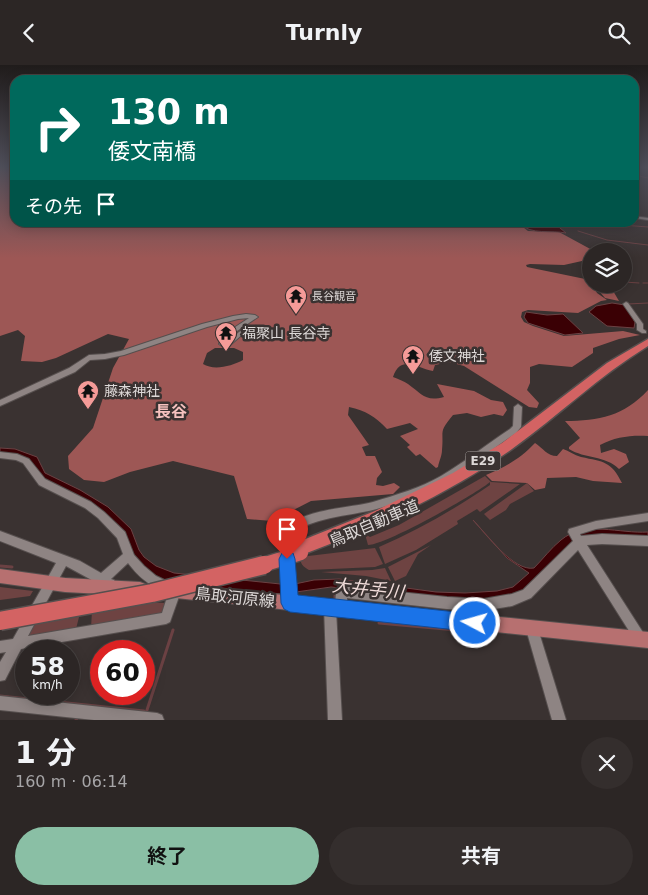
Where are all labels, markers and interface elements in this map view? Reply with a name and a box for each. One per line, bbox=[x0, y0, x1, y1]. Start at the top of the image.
icon: back bbox=[15, 19, 43, 47]
icon: search bbox=[605, 19, 633, 47]
text: Turnly bbox=[286, 20, 362, 45]
text: 130 m bbox=[108, 92, 230, 132]
icon: right bbox=[25, 95, 90, 160]
text: 倭文南橋 bbox=[108, 139, 196, 164]
icon: arrive bbox=[92, 190, 120, 218]
text: その先 bbox=[25, 195, 82, 217]
map controls bbox=[582, 243, 632, 293]
button: layers bbox=[582, 243, 632, 293]
temple icon: 長谷観音 bbox=[284, 284, 308, 315]
place label: 長谷観音 bbox=[312, 290, 356, 303]
temple icon: 福聚山 長谷寺 bbox=[214, 321, 238, 352]
place label: 福聚山 長谷寺 bbox=[242, 325, 330, 341]
temple icon: 倭文神社 bbox=[401, 344, 425, 375]
place label: 倭文神社 bbox=[429, 348, 485, 364]
temple icon: 藤森神社 bbox=[76, 379, 100, 410]
place label: 藤森神社 bbox=[104, 383, 160, 399]
district label: 長谷 bbox=[155, 402, 187, 421]
road number: E29 bbox=[466, 451, 500, 471]
street label: 鳥取自動車道 bbox=[326, 496, 422, 551]
pin bbox=[266, 508, 308, 559]
icon: arrive bbox=[273, 515, 301, 543]
water label: 大井手川 bbox=[331, 574, 407, 603]
street label: 鳥取河原線 bbox=[194, 584, 276, 611]
position arrow bbox=[448, 596, 500, 648]
speed limit sign: 60 bbox=[90, 640, 155, 705]
text: 58 bbox=[30, 652, 65, 681]
text: km/h bbox=[32, 678, 63, 692]
text: 1 分 bbox=[15, 735, 76, 770]
button: close bbox=[581, 737, 633, 789]
text: 160 m · 06:14 bbox=[15, 772, 128, 791]
button: 終了 bbox=[15, 827, 319, 885]
button: 共有 bbox=[329, 827, 633, 885]

